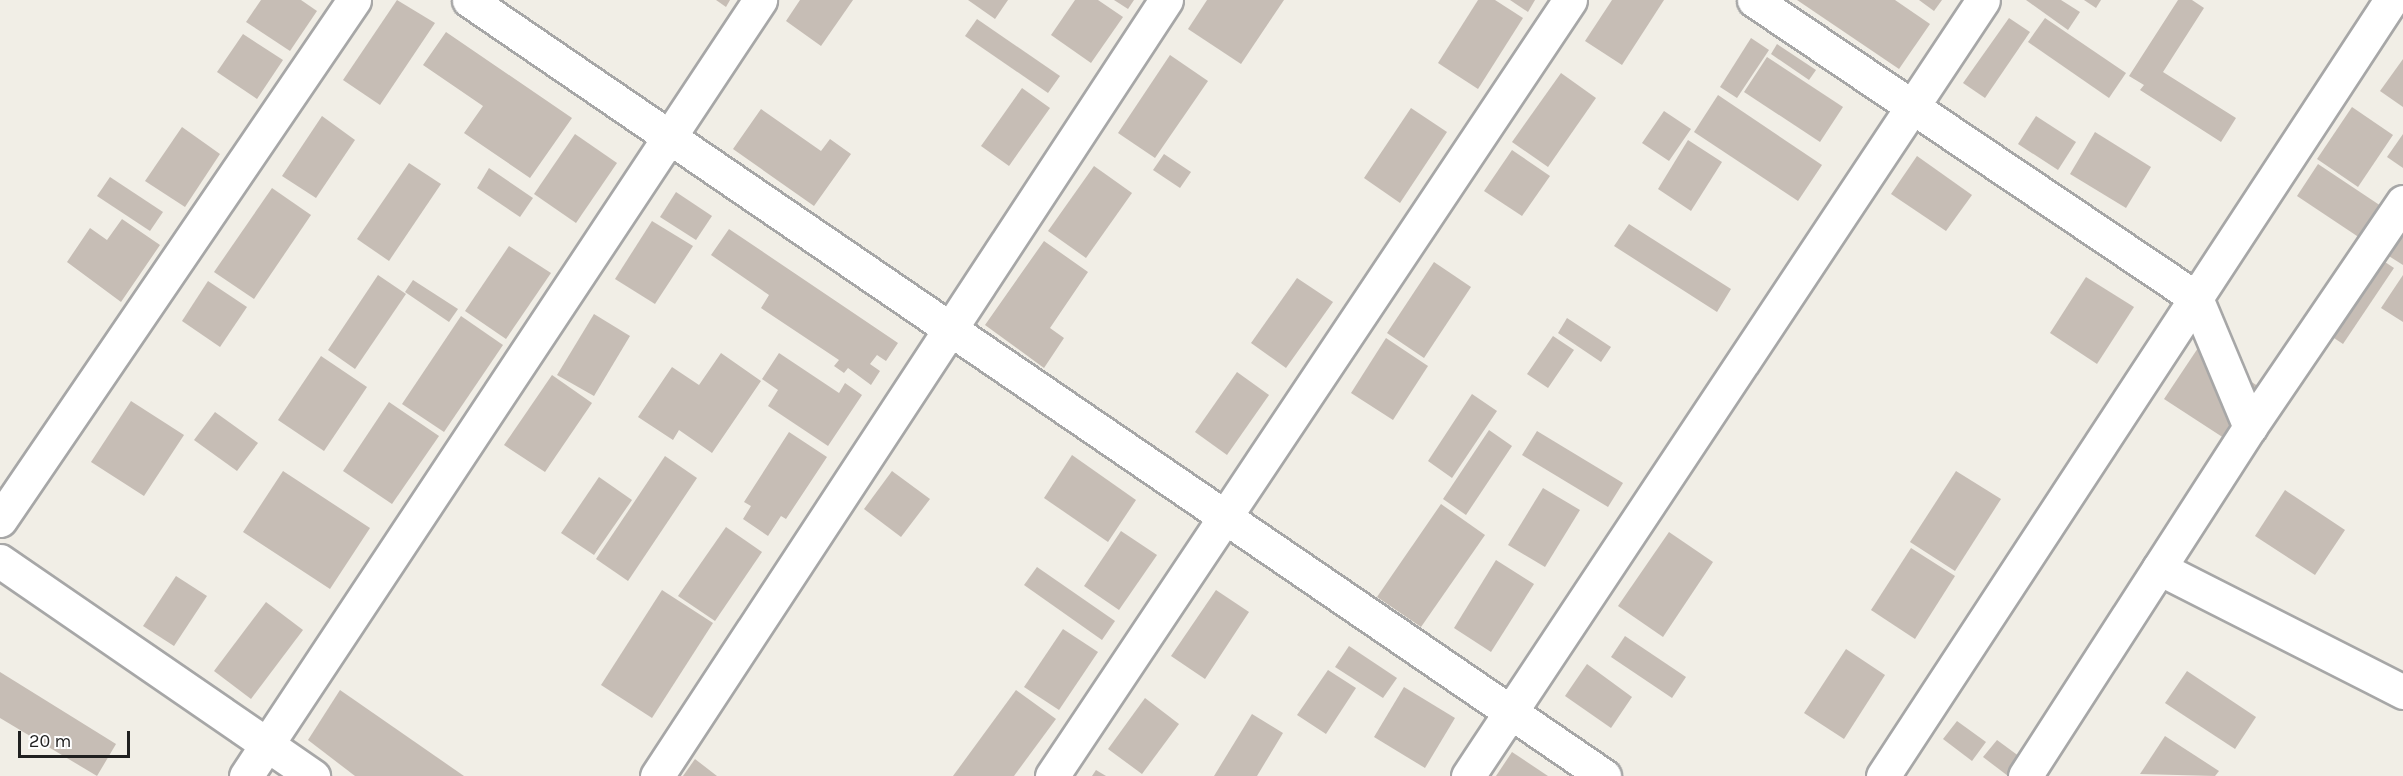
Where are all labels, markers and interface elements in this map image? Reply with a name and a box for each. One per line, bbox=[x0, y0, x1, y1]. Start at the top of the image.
scale bar bbox=[21, 719, 134, 757]
text: 20 m bbox=[29, 730, 71, 752]

